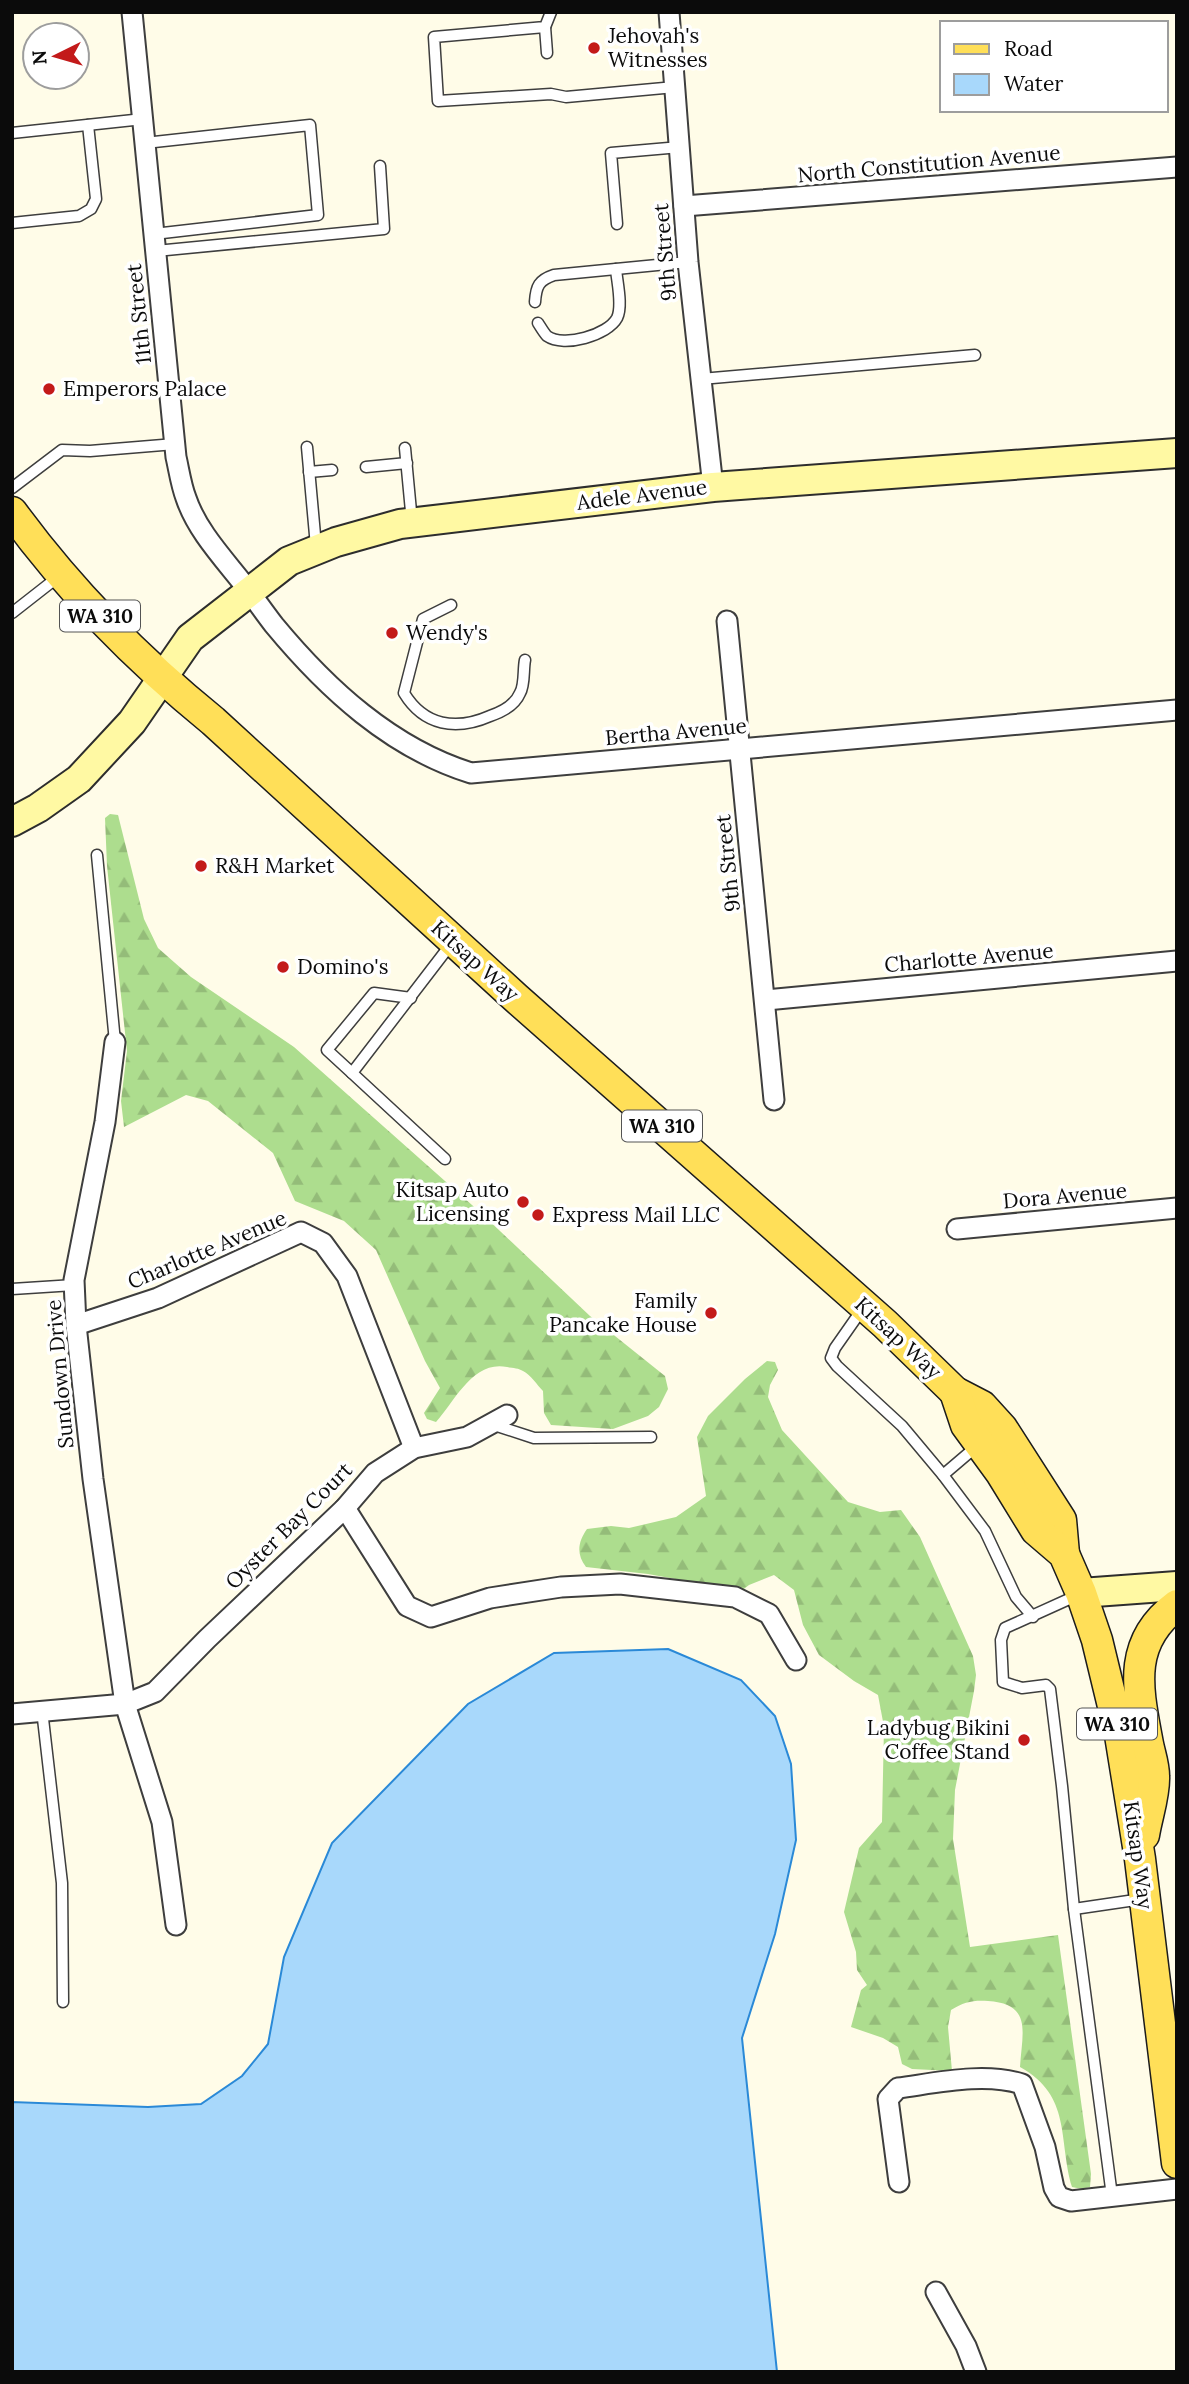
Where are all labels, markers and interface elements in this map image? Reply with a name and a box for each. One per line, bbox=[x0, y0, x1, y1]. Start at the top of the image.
north arrow bbox=[21, 21, 91, 91]
legend bbox=[940, 21, 1168, 112]
place label: Jehovah's Witnesses bbox=[607, 22, 708, 73]
text: Road bbox=[1004, 35, 1053, 62]
marker: Jehovah's Witnesses bbox=[586, 40, 602, 56]
text: N bbox=[26, 49, 52, 66]
text: Water bbox=[1004, 70, 1063, 97]
street label: North Constitution Avenue bbox=[796, 139, 1062, 188]
street label: 9th Street bbox=[647, 201, 682, 302]
street label: 11th Street bbox=[120, 262, 157, 366]
place label: Emperors Palace bbox=[63, 375, 227, 402]
marker: Emperors Palace bbox=[41, 381, 57, 397]
street label: Adele Avenue bbox=[574, 473, 709, 516]
road number: WA 310 bbox=[60, 600, 140, 632]
place label: Wendy's bbox=[406, 619, 488, 646]
marker: Wendy's bbox=[384, 625, 400, 641]
street label: Bertha Avenue bbox=[604, 712, 748, 751]
street label: 9th Street bbox=[709, 812, 746, 913]
place label: R&H Market bbox=[215, 852, 335, 879]
marker: R&H Market bbox=[193, 858, 209, 874]
street label: Kitsap Way bbox=[426, 914, 525, 1007]
street label: Charlotte Avenue bbox=[883, 937, 1055, 978]
place label: Domino's bbox=[297, 953, 388, 980]
marker: Domino's bbox=[275, 959, 291, 975]
road number: WA 310 bbox=[622, 1110, 702, 1142]
place label: Kitsap Auto Licensing bbox=[396, 1176, 509, 1227]
street label: Dora Avenue bbox=[1002, 1177, 1128, 1214]
marker: Kitsap Auto Licensing bbox=[515, 1194, 531, 1210]
place label: Express Mail LLC bbox=[552, 1201, 720, 1228]
street label: Charlotte Avenue bbox=[123, 1204, 290, 1295]
marker: Express Mail LLC bbox=[530, 1207, 546, 1223]
place label: Family Pancake House bbox=[549, 1287, 697, 1338]
street label: Kitsap Way bbox=[849, 1291, 947, 1385]
street label: Sundown Drive bbox=[40, 1298, 79, 1450]
marker: Family Pancake House bbox=[703, 1305, 719, 1321]
street label: Oyster Bay Court bbox=[219, 1456, 358, 1595]
road number: WA 310 bbox=[1077, 1708, 1157, 1740]
place label: Ladybug Bikini Coffee Stand bbox=[867, 1714, 1010, 1765]
marker: Ladybug Bikini Coffee Stand bbox=[1016, 1732, 1032, 1748]
street label: Kitsap Way bbox=[1118, 1799, 1159, 1911]

